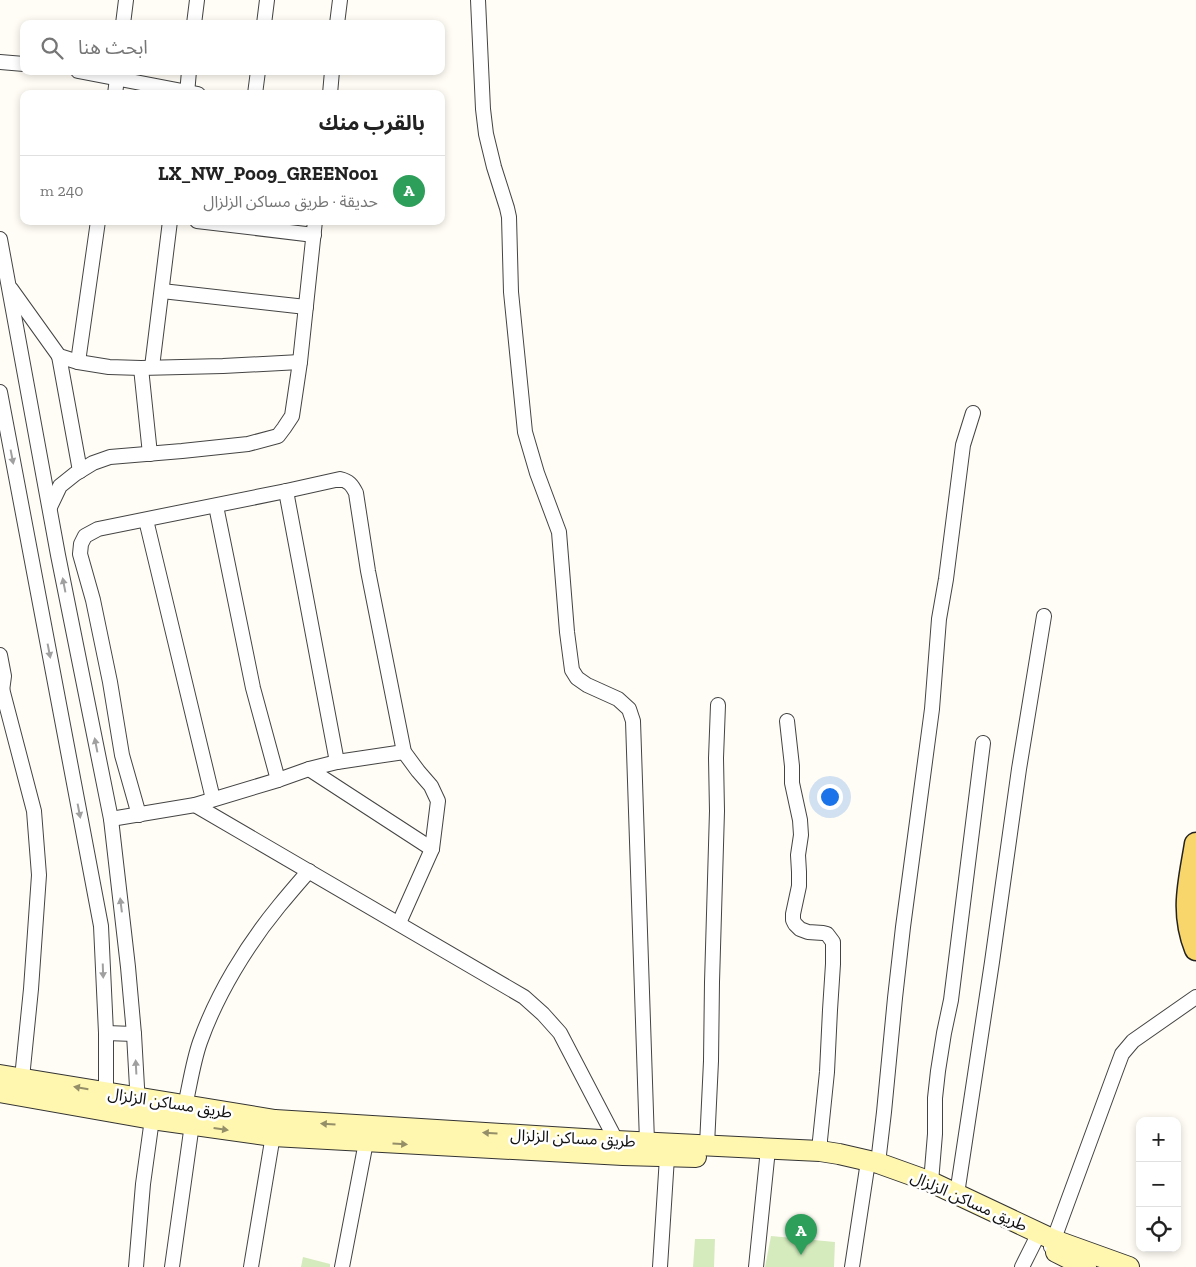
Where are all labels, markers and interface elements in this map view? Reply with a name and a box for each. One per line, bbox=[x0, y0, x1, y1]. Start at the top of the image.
search box bbox=[20, 20, 445, 75]
icon: search bbox=[38, 34, 66, 62]
text: ابحث هنا bbox=[78, 36, 148, 59]
text: بالقرب منك bbox=[319, 110, 425, 135]
text: LX_NW_P009_GREEN001 bbox=[158, 162, 378, 185]
text: 240 m bbox=[40, 181, 84, 200]
text: A bbox=[404, 181, 415, 200]
text: حديقة · طريق مساكن الزلزال bbox=[203, 192, 378, 211]
one-way arrow bbox=[9, 450, 17, 466]
one-way arrow bbox=[60, 577, 68, 593]
one-way arrow bbox=[45, 644, 53, 660]
one-way arrow bbox=[92, 737, 100, 752]
your location bbox=[817, 784, 843, 810]
one-way arrow bbox=[75, 803, 83, 819]
one-way arrow bbox=[117, 897, 125, 913]
one-way arrow bbox=[100, 964, 108, 980]
one-way arrow bbox=[131, 1059, 139, 1075]
one-way arrow bbox=[72, 1084, 88, 1092]
street label: طريق مساكن الزلزال bbox=[106, 1084, 234, 1123]
map controls bbox=[1136, 1117, 1181, 1252]
button: + bbox=[1136, 1117, 1181, 1162]
one-way arrow bbox=[320, 1119, 336, 1127]
one-way arrow bbox=[213, 1125, 229, 1133]
street label: طريق مساكن الزلزال bbox=[510, 1125, 636, 1152]
one-way arrow bbox=[482, 1129, 498, 1137]
one-way arrow bbox=[392, 1140, 408, 1148]
button: − bbox=[1136, 1162, 1181, 1207]
street label: طريق مساكن الزلزال bbox=[907, 1167, 1030, 1236]
button: locate bbox=[1136, 1207, 1181, 1252]
pin: A bbox=[785, 1214, 817, 1255]

